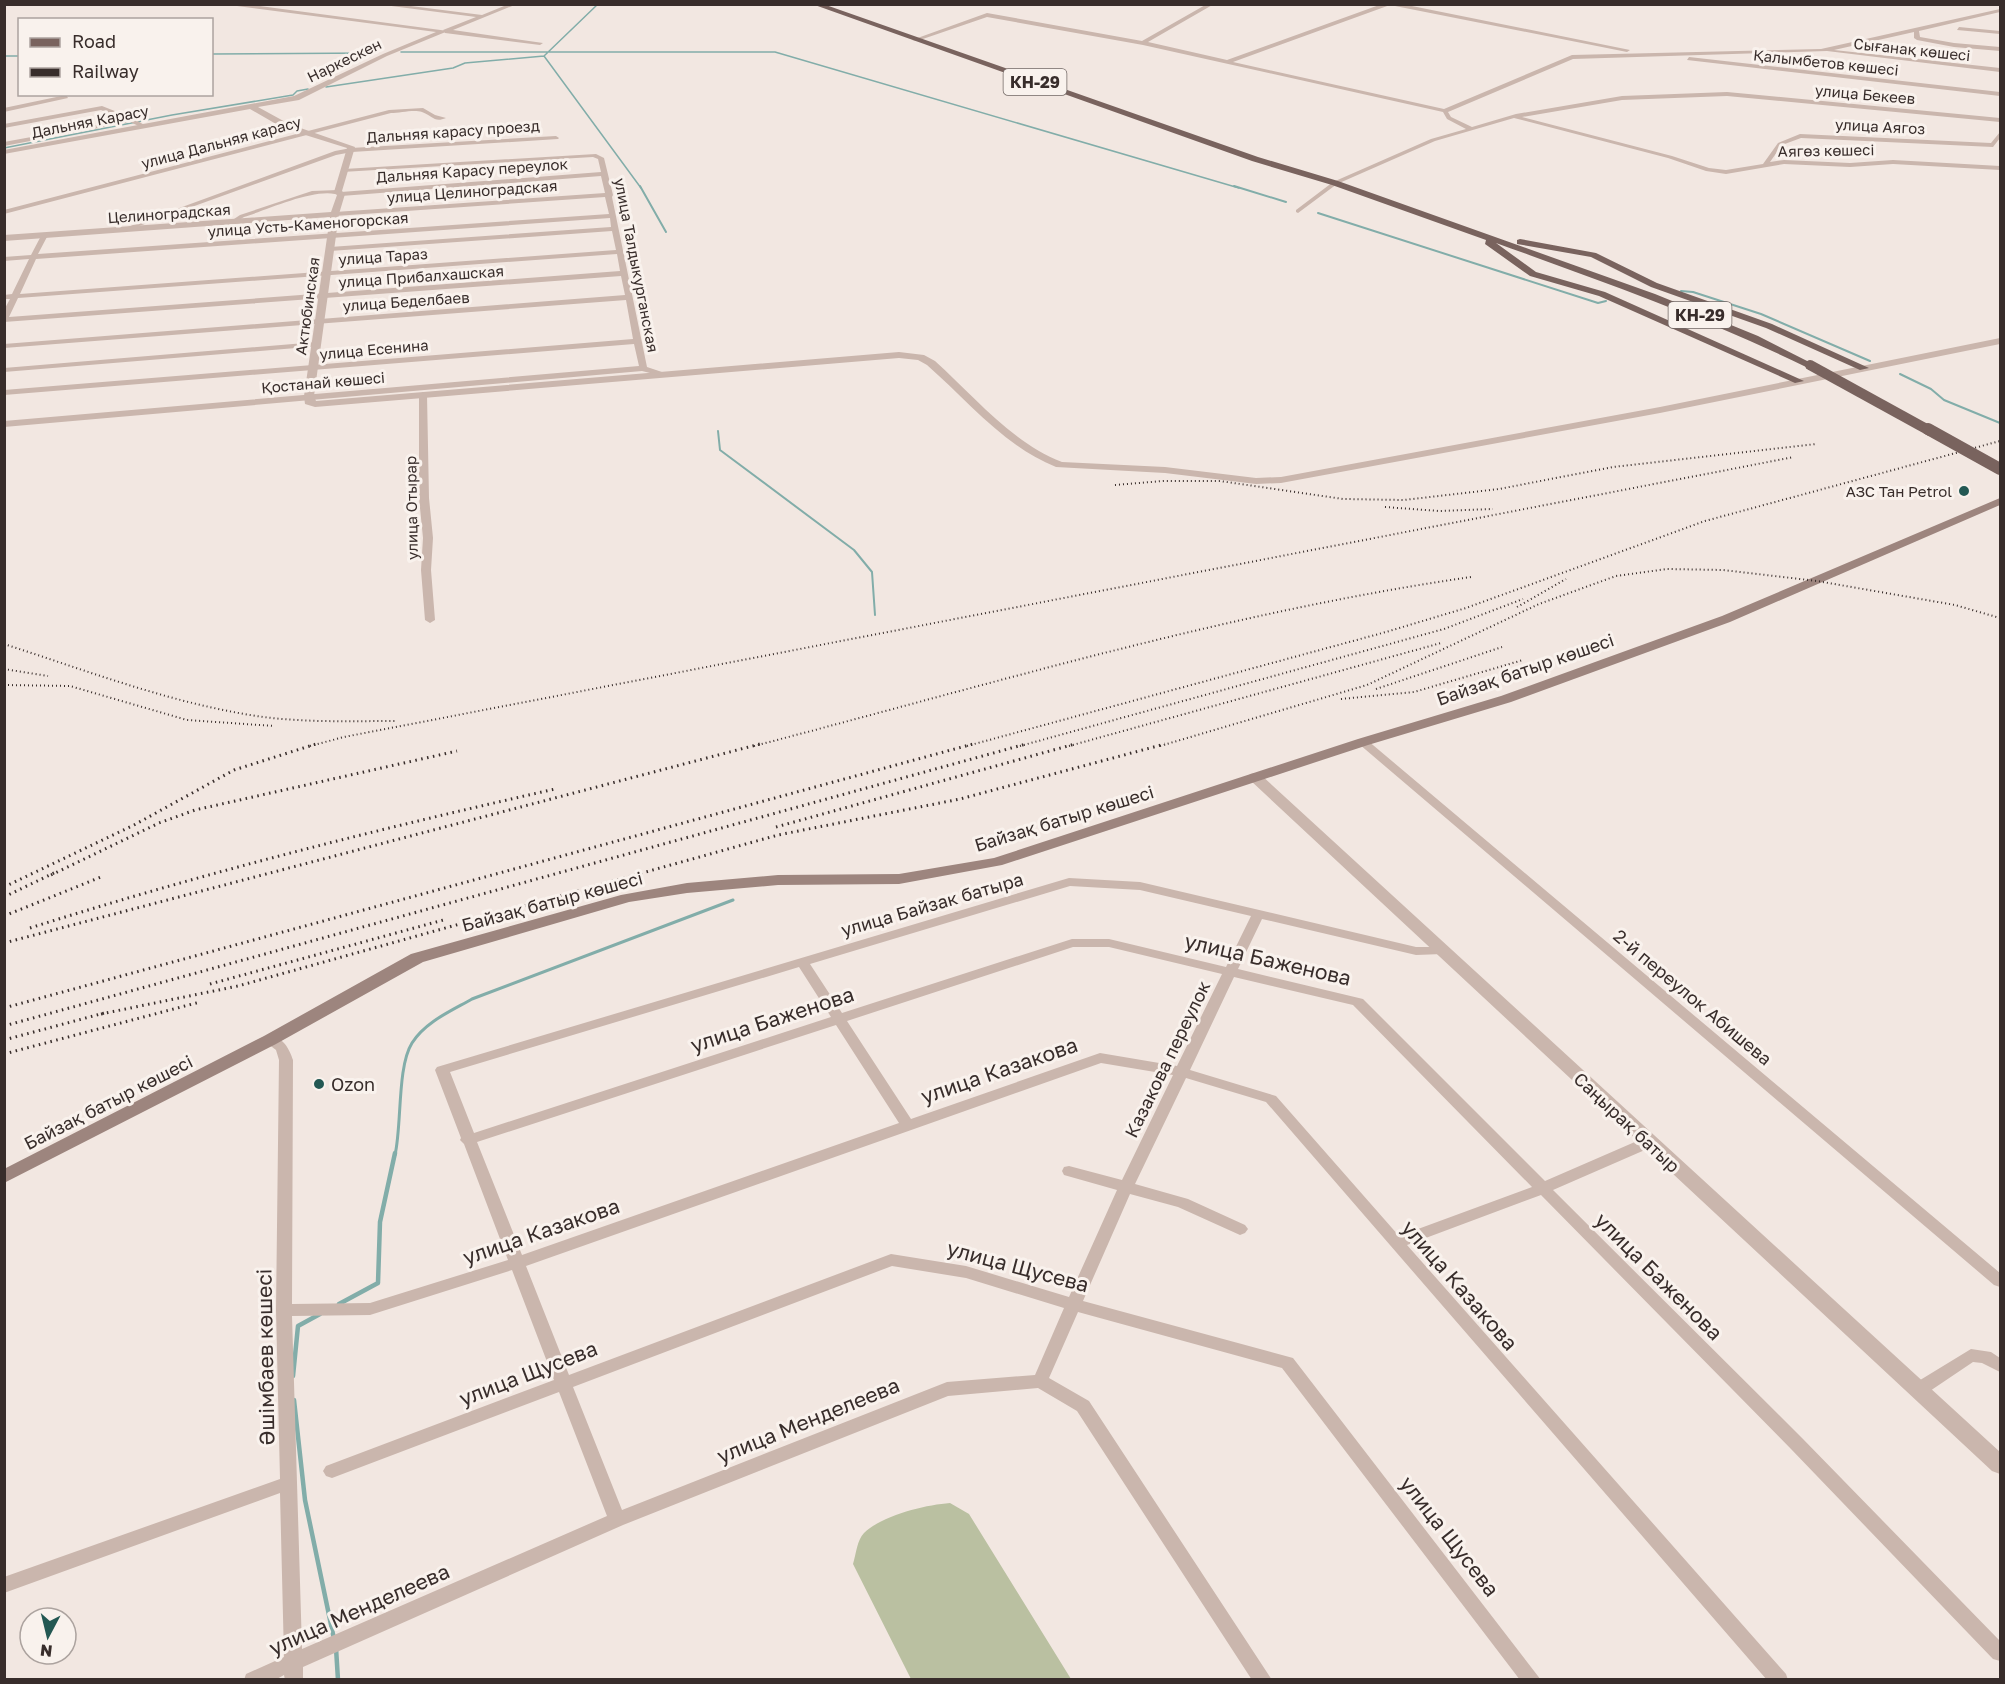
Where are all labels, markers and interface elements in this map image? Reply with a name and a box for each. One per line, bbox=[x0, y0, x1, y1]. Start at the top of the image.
legend bbox=[18, 18, 213, 96]
text: Road bbox=[72, 30, 116, 52]
street label: Наркескен bbox=[304, 34, 384, 86]
street label: Сығанақ көшесі bbox=[1853, 34, 1971, 64]
street label: Қалымбетов көшесі bbox=[1753, 45, 1899, 79]
text: Railway bbox=[72, 60, 139, 82]
road number: КН-29 bbox=[1004, 69, 1066, 95]
street label: улица Бекеев bbox=[1814, 81, 1916, 107]
street label: Дальняя Карасу bbox=[30, 101, 151, 141]
street label: улица Дальняя карасу bbox=[139, 112, 303, 172]
street label: улица Аягоз bbox=[1834, 115, 1926, 137]
street label: Дальняя карасу проезд bbox=[366, 116, 540, 146]
street label: Аягөз көшесі bbox=[1778, 140, 1874, 160]
street label: Дальняя Карасу переулок bbox=[375, 154, 569, 186]
street label: улица Целиноградская bbox=[386, 176, 558, 206]
street label: улица Талдыкурганская bbox=[611, 176, 663, 354]
street label: Целиноградская bbox=[107, 200, 231, 226]
street label: улица Усть-Каменогорская bbox=[207, 208, 409, 240]
street label: улица Тараз bbox=[338, 244, 428, 268]
street label: Актюбинская bbox=[291, 256, 323, 356]
street label: улица Прибалхашская bbox=[338, 261, 504, 291]
street label: улица Беделбаев bbox=[342, 288, 470, 314]
road number: КН-29 bbox=[1668, 302, 1732, 328]
street label: улица Есенина bbox=[319, 335, 429, 363]
street label: Қостанай көшесі bbox=[260, 368, 386, 396]
street label: улица Отырар bbox=[401, 456, 421, 560]
place label: АЗС Тан Petrol bbox=[1846, 482, 1952, 500]
marker: АЗС Тан Petrol bbox=[1957, 484, 1971, 498]
street label: Байзақ батыр көшесі bbox=[1433, 628, 1617, 710]
street label: Байзақ батыр көшесі bbox=[972, 780, 1156, 856]
street label: Байзақ батыр көшесі bbox=[459, 866, 645, 936]
street label: улица Байзак батыра bbox=[838, 867, 1026, 941]
street label: 2-й переулок Абишева bbox=[1609, 924, 1777, 1070]
street label: улица Баженова bbox=[1182, 927, 1354, 991]
street label: Казакова переулок bbox=[1119, 977, 1215, 1141]
street label: улица Баженова bbox=[687, 980, 857, 1058]
street label: улица Казакова bbox=[917, 1031, 1081, 1109]
street label: Байзақ батыр көшесі bbox=[20, 1050, 196, 1154]
street label: Саңырақ батыр bbox=[1569, 1067, 1685, 1177]
place label: Ozon bbox=[331, 1073, 375, 1095]
marker: Ozon bbox=[312, 1077, 326, 1091]
street label: улица Казакова bbox=[459, 1192, 623, 1270]
street label: улица Баженова bbox=[1590, 1207, 1728, 1345]
street label: улица Казакова bbox=[1396, 1215, 1524, 1355]
street label: улица Щусева bbox=[944, 1235, 1092, 1297]
street label: Әшімбаев көшесі bbox=[250, 1268, 280, 1446]
street label: улица Щусева bbox=[455, 1335, 601, 1411]
street label: улица Менделеева bbox=[713, 1371, 903, 1469]
street label: улица Щусева bbox=[1395, 1470, 1505, 1602]
street label: улица Менделеева bbox=[265, 1557, 453, 1661]
north arrow bbox=[18, 1606, 78, 1666]
text: N bbox=[39, 1640, 53, 1662]

